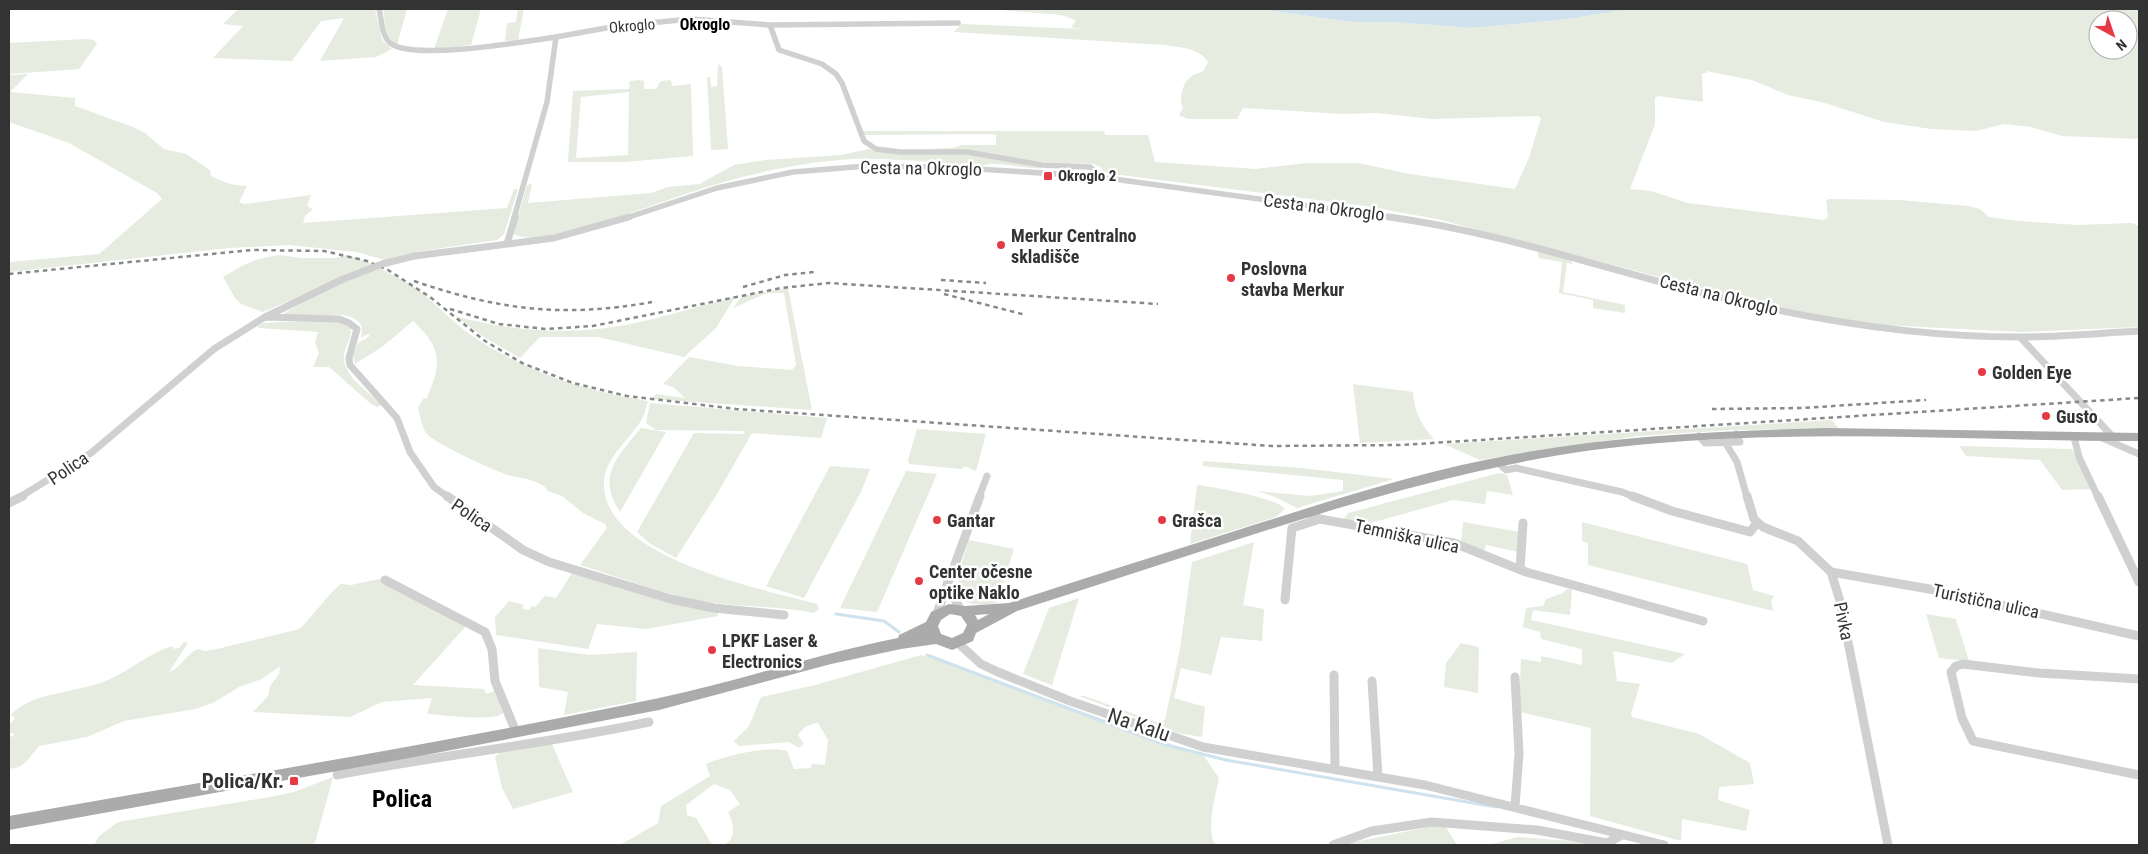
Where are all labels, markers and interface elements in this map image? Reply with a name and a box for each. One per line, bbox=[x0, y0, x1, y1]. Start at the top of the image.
north arrow bbox=[2088, 10, 2138, 60]
street label: Okroglo bbox=[608, 15, 656, 37]
district label: Okroglo bbox=[680, 15, 730, 34]
text: N bbox=[2113, 36, 2130, 54]
street label: Cesta na Okroglo bbox=[860, 156, 982, 180]
place label: Okroglo 2 bbox=[1058, 167, 1116, 185]
marker: Okroglo 2 bbox=[1042, 170, 1054, 182]
street label: Cesta na Okroglo bbox=[1262, 189, 1386, 225]
place label: Merkur Centralno skladišče bbox=[1011, 225, 1137, 267]
marker: Merkur Centralno skladišče bbox=[995, 239, 1007, 251]
place label: Poslovna stavba Merkur bbox=[1241, 258, 1344, 300]
street label: Cesta na Okroglo bbox=[1657, 270, 1781, 320]
marker: Poslovna stavba Merkur bbox=[1225, 272, 1237, 284]
place label: Golden Eye bbox=[1992, 362, 2072, 383]
marker: Golden Eye bbox=[1976, 366, 1988, 378]
place label: Gusto bbox=[2056, 406, 2098, 427]
marker: Gusto bbox=[2040, 410, 2052, 422]
street label: Polica bbox=[44, 447, 92, 489]
street label: Polica bbox=[448, 494, 496, 536]
place label: Gantar bbox=[947, 510, 995, 531]
place label: Grašca bbox=[1172, 510, 1222, 531]
marker: Gantar bbox=[931, 514, 943, 526]
marker: Grašca bbox=[1156, 514, 1168, 526]
street label: Temniška ulica bbox=[1353, 515, 1461, 557]
place label: Center očesne optike Naklo bbox=[929, 561, 1033, 603]
marker: Center očesne optike Naklo bbox=[913, 575, 925, 587]
street label: Turistična ulica bbox=[1931, 579, 2041, 623]
street label: Pivka bbox=[1830, 600, 1858, 642]
place label: LPKF Laser & Electronics bbox=[722, 630, 819, 672]
marker: LPKF Laser & Electronics bbox=[706, 644, 718, 656]
street label: Na Kalu bbox=[1105, 703, 1173, 747]
place label: Polica/Kr. bbox=[202, 769, 284, 793]
marker: Polica/Kr. bbox=[288, 775, 300, 787]
district label: Polica bbox=[372, 785, 432, 813]

